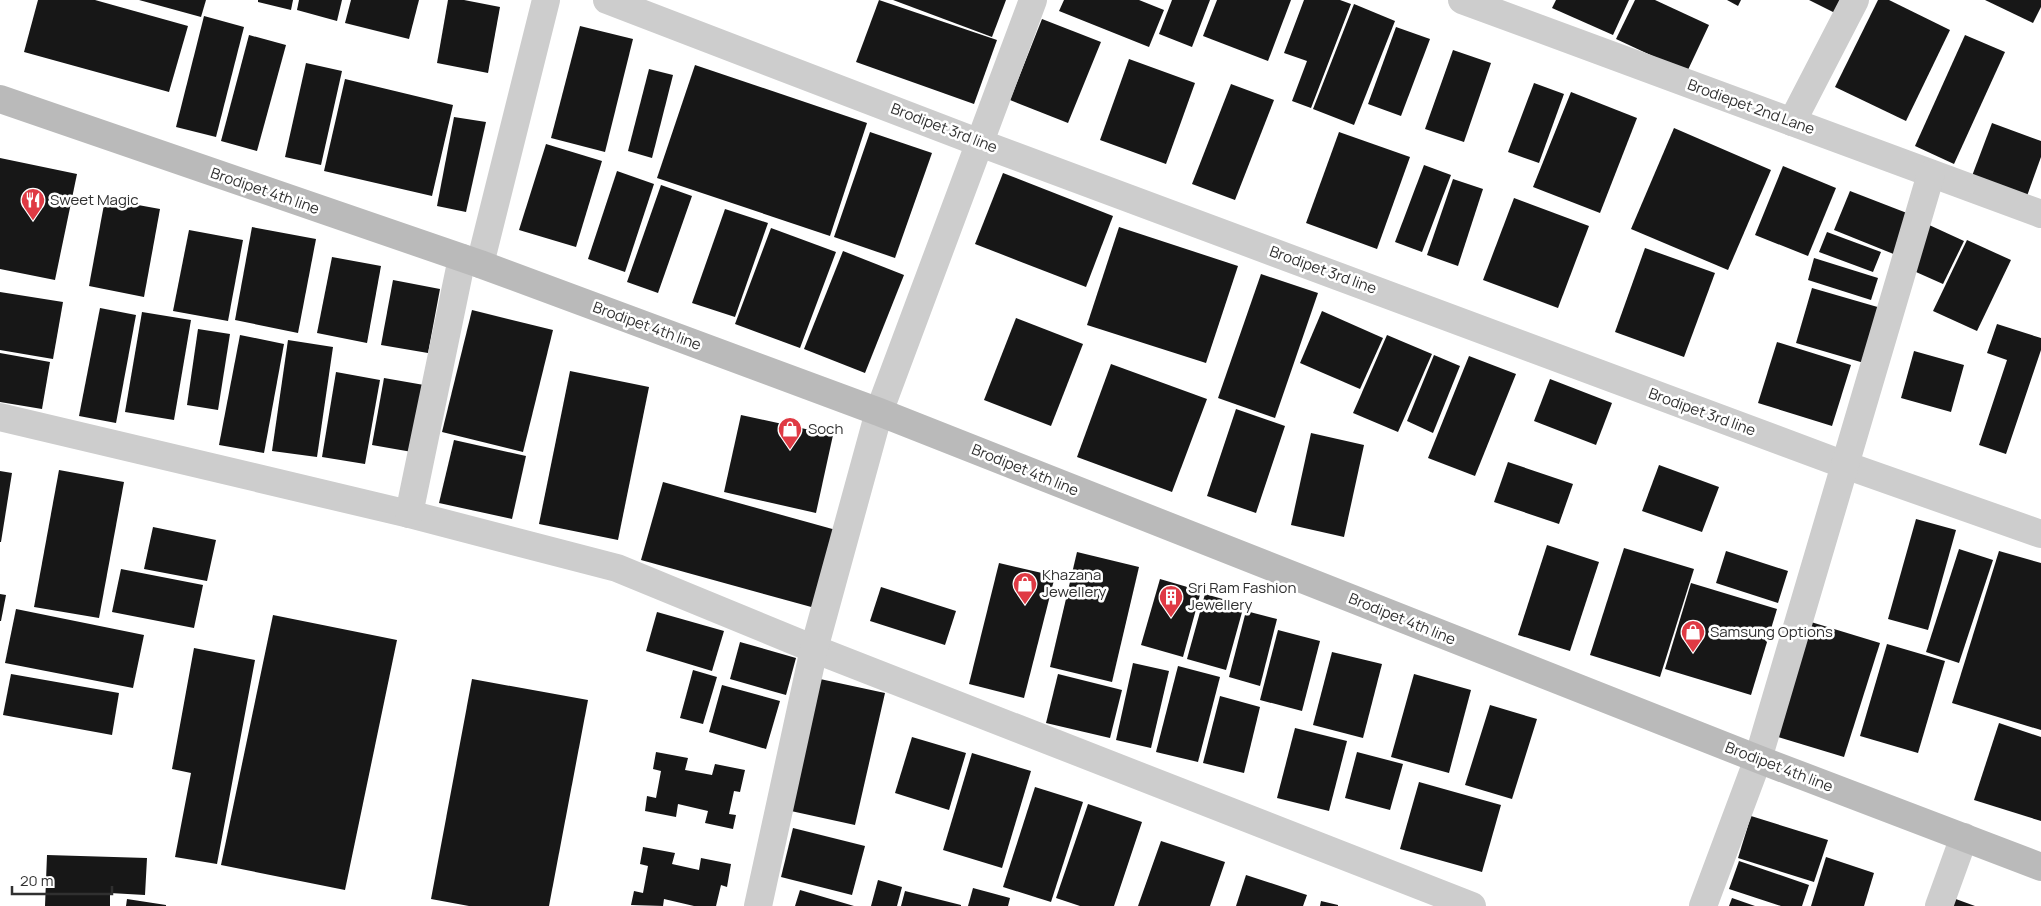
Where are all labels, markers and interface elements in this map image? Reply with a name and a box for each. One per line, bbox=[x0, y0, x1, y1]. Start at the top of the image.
street label: Brodiepet 2nd Lane bbox=[1685, 74, 1818, 139]
street label: Brodipet 3rd line bbox=[888, 98, 1001, 158]
street label: Brodipet 4th line bbox=[208, 162, 323, 219]
restaurant icon: Sweet Magic bbox=[20, 187, 46, 221]
place label: Sweet Magic bbox=[50, 189, 139, 210]
street label: Brodipet 3rd line bbox=[1267, 240, 1380, 299]
street label: Brodipet 4th line bbox=[590, 296, 704, 355]
street label: Brodipet 3rd line bbox=[1646, 382, 1759, 441]
shop icon: Soch bbox=[777, 416, 803, 450]
place label: Soch bbox=[808, 418, 843, 439]
street label: Brodipet 4th line bbox=[969, 438, 1082, 501]
place label: Khazana Jewellery bbox=[1042, 564, 1106, 602]
shop icon: Khazana Jewellery bbox=[1012, 571, 1038, 605]
place label: Sri Ram Fashion Jewellery bbox=[1188, 577, 1296, 615]
building icon: Sri Ram Fashion Jewellery bbox=[1158, 584, 1184, 618]
street label: Brodipet 4th line bbox=[1346, 587, 1459, 650]
shop icon: Samsung Options bbox=[1680, 619, 1706, 653]
place label: Samsung Options bbox=[1710, 621, 1833, 642]
street label: Brodipet 4th line bbox=[1722, 736, 1836, 797]
scale bar bbox=[12, 864, 112, 896]
text: 20 m bbox=[20, 870, 53, 891]

